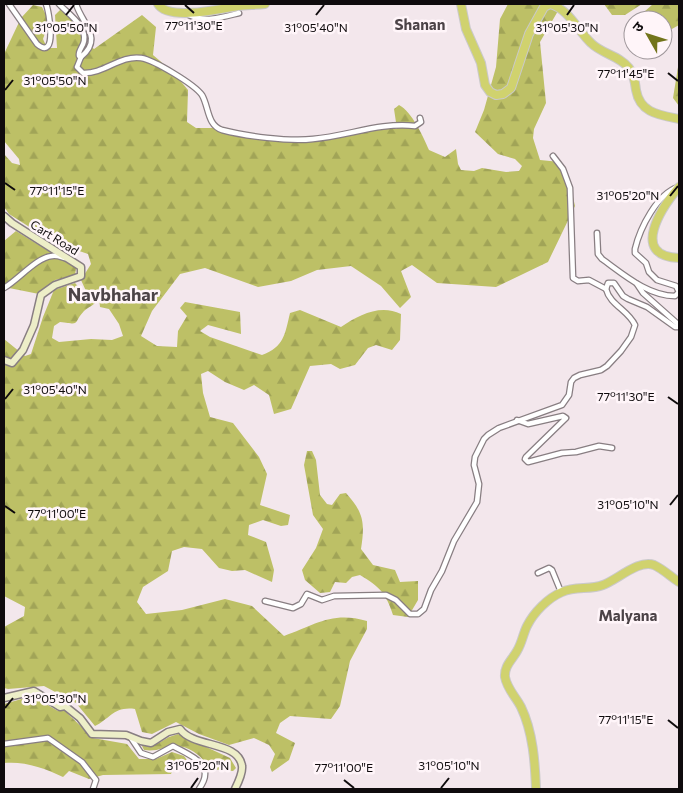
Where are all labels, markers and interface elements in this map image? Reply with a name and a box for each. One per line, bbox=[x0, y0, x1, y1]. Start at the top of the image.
north arrow bbox=[623, 10, 673, 60]
district label: Shanan bbox=[395, 15, 445, 33]
text: उ bbox=[628, 17, 647, 35]
text: 77°11'30"E bbox=[165, 18, 223, 32]
text: 31°05'50"N bbox=[34, 20, 98, 34]
text: 31°05'40"N bbox=[284, 20, 348, 34]
text: 31°05'30"N bbox=[535, 20, 599, 34]
text: 77°11'45"E bbox=[598, 66, 654, 80]
text: 31°05'50"N bbox=[23, 73, 87, 87]
text: 77°11'15"E bbox=[30, 183, 84, 197]
text: 31°05'20"N bbox=[597, 188, 659, 202]
street label: Cart Road bbox=[28, 217, 82, 257]
district label: Navbhahar bbox=[68, 283, 159, 305]
text: 31°05'40"N bbox=[23, 382, 87, 396]
text: 77°11'30"E bbox=[597, 389, 655, 403]
text: 31°05'10"N bbox=[597, 497, 659, 511]
text: 77°11'00"E bbox=[28, 506, 86, 520]
district label: Malyana bbox=[599, 606, 658, 624]
text: 31°05'30"N bbox=[23, 691, 87, 705]
text: 77°11'15"E bbox=[599, 712, 653, 726]
text: 31°05'20"N bbox=[167, 758, 229, 772]
text: 31°05'10"N bbox=[418, 758, 480, 772]
text: 77°11'00"E bbox=[315, 760, 373, 774]

